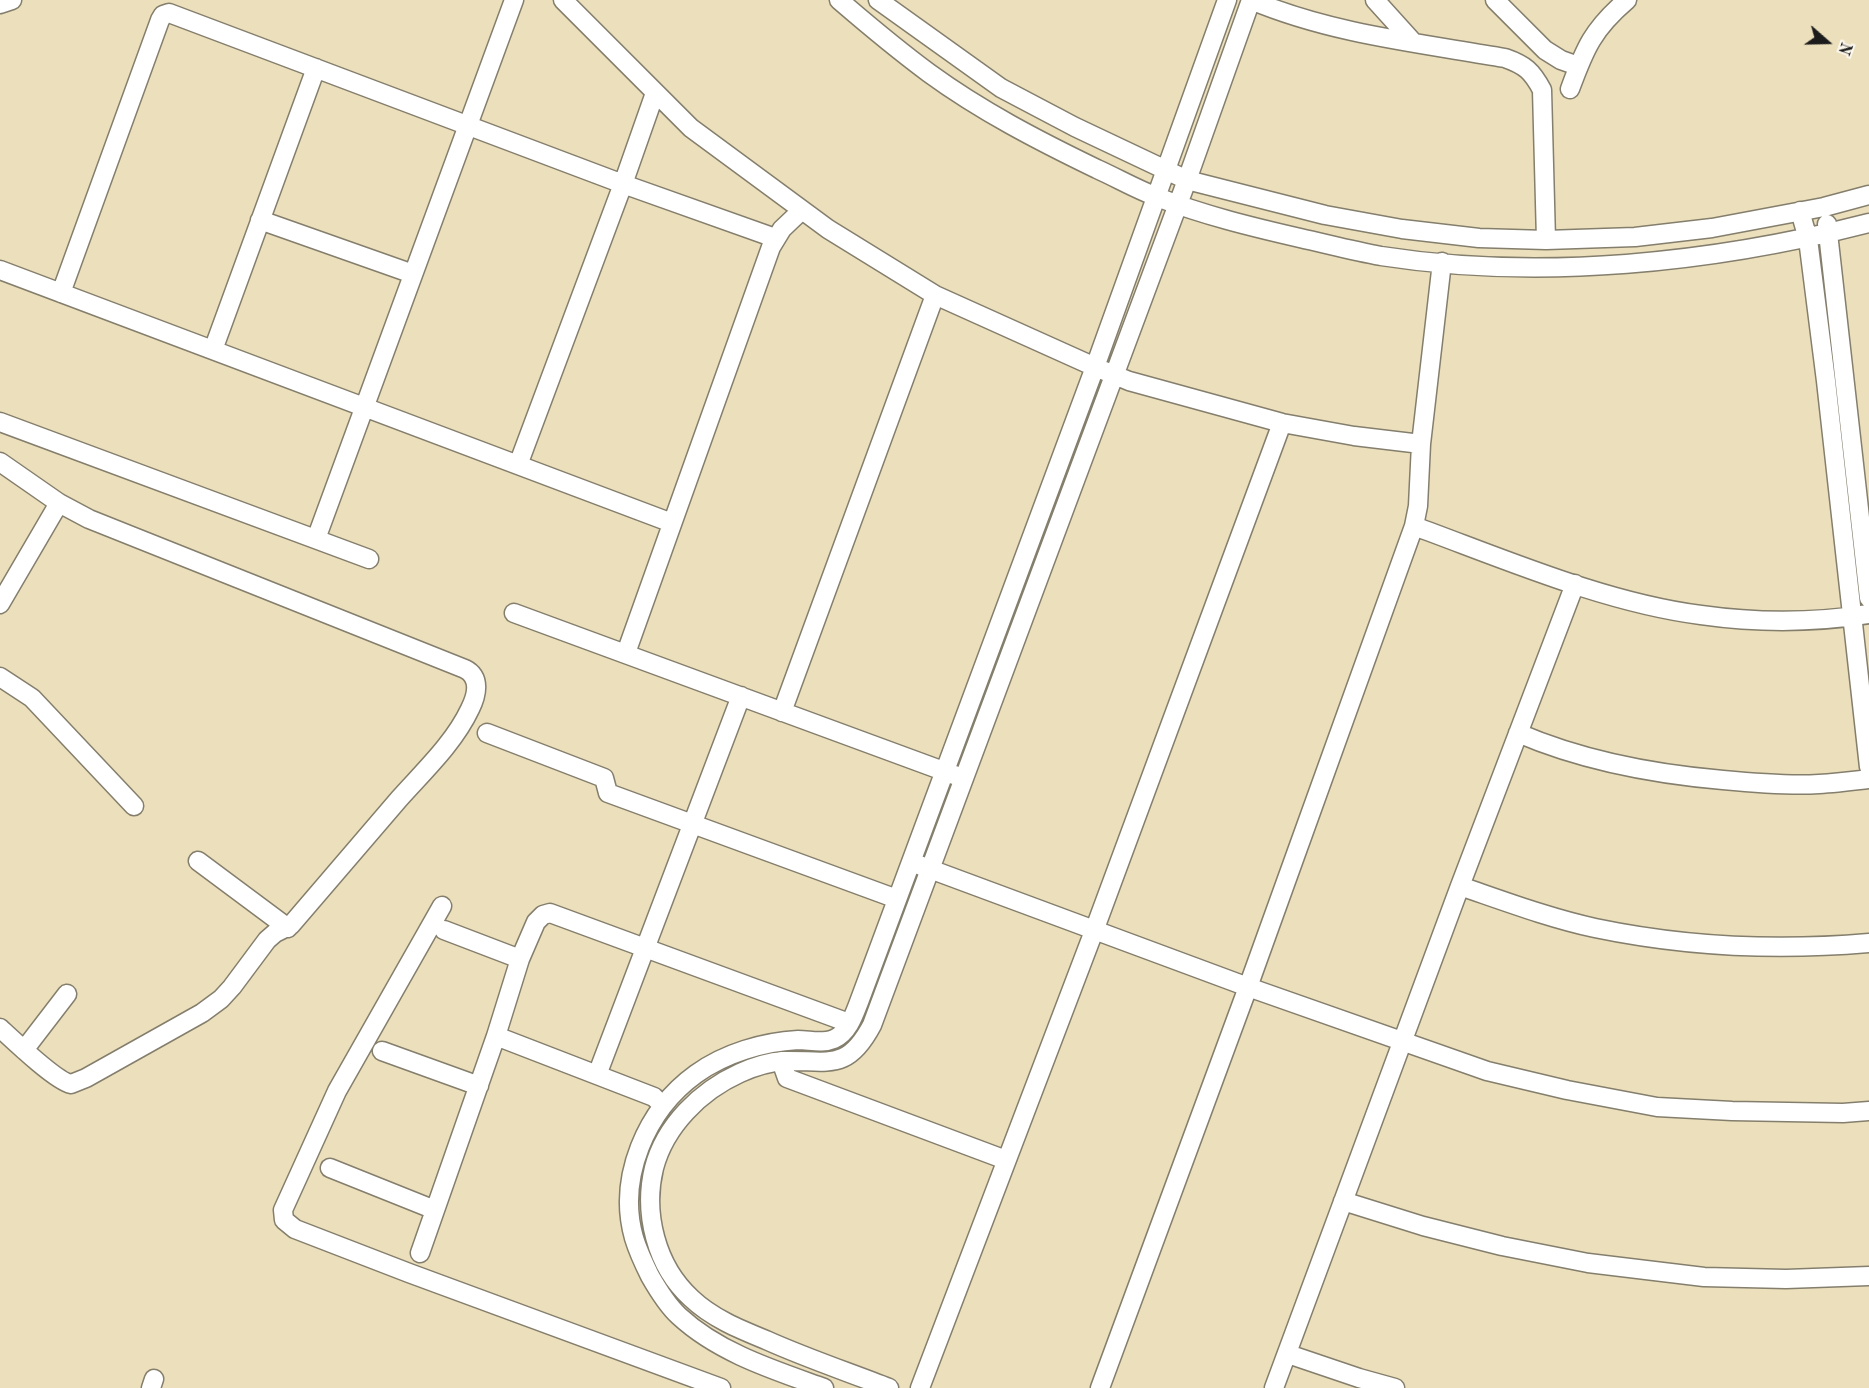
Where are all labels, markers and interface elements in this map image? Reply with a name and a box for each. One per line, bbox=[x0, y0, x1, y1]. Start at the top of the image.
north arrow bbox=[1797, 12, 1857, 72]
text: N bbox=[1834, 40, 1854, 57]

